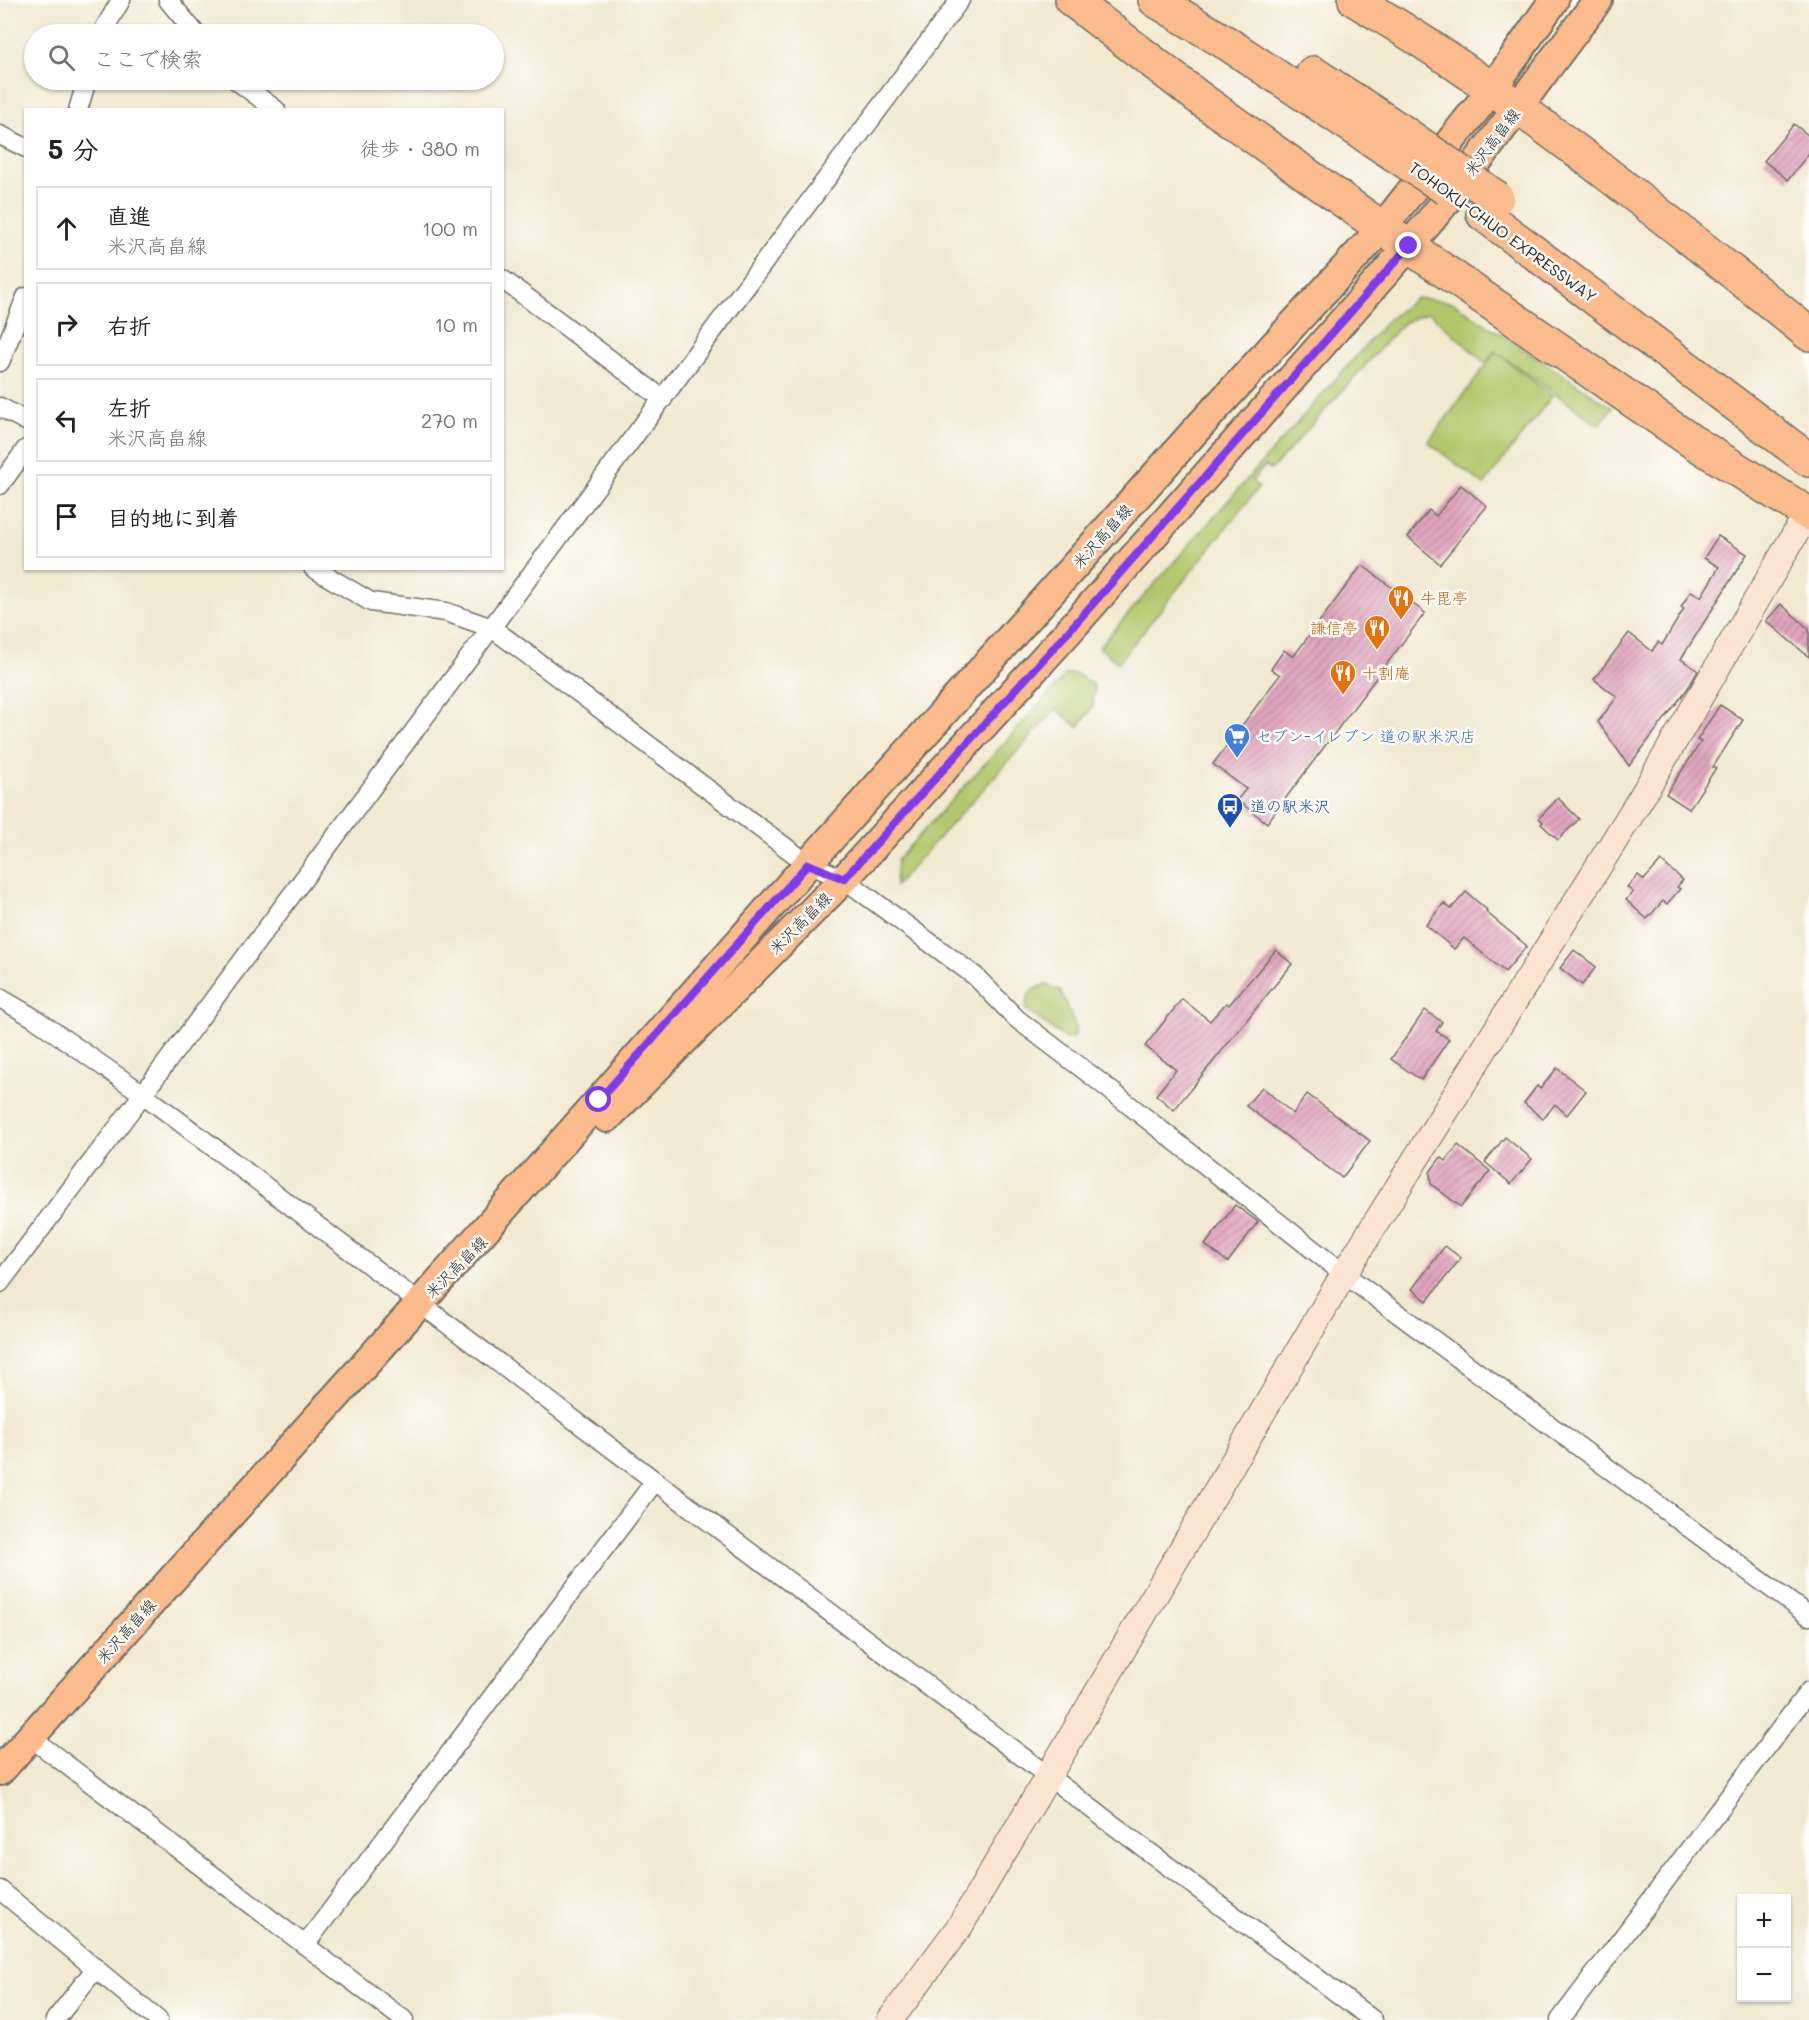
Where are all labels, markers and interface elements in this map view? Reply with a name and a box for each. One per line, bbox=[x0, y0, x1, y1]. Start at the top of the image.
search box bbox=[24, 24, 504, 90]
icon: search bbox=[45, 41, 78, 74]
text: ここで検索 bbox=[93, 44, 203, 73]
street label: 米沢高畠線 bbox=[1459, 103, 1524, 180]
text: 5 分 bbox=[48, 132, 99, 166]
text: 徒歩 · 380 m bbox=[360, 135, 480, 161]
street label: TOHOKU-CHUO EXPRESSWAY bbox=[1405, 156, 1601, 307]
text: 直進 bbox=[107, 201, 151, 230]
icon: ahead bbox=[50, 212, 83, 245]
text: 100 m bbox=[422, 215, 478, 241]
text: 米沢高畠線 bbox=[107, 232, 207, 258]
route end bbox=[1395, 232, 1421, 258]
icon: right bbox=[50, 308, 83, 341]
text: 右折 bbox=[107, 311, 151, 340]
text: 10 m bbox=[434, 311, 478, 337]
text: 左折 bbox=[107, 393, 151, 422]
icon: left bbox=[50, 404, 83, 437]
text: 270 m bbox=[421, 407, 478, 433]
text: 米沢高畠線 bbox=[107, 424, 207, 450]
street label: 米沢高畠線 bbox=[1067, 499, 1136, 572]
icon: arrive bbox=[50, 500, 83, 533]
text: 目的地に到着 bbox=[107, 503, 239, 532]
restaurant icon: 牛毘亭 bbox=[1386, 583, 1416, 621]
place label: 牛毘亭 bbox=[1420, 587, 1468, 608]
restaurant icon: 謙信亭 bbox=[1362, 613, 1392, 651]
place label: 謙信亭 bbox=[1310, 617, 1358, 638]
restaurant icon: 十割庵 bbox=[1328, 658, 1358, 696]
place label: 十割庵 bbox=[1362, 662, 1410, 683]
supermarket icon: セブン-イレブン 道の駅米沢店 bbox=[1222, 721, 1252, 759]
place label: セブン-イレブン 道の駅米沢店 bbox=[1256, 725, 1476, 746]
bus stop icon: 道の駅米沢 bbox=[1215, 791, 1245, 829]
place label: 道の駅米沢 bbox=[1250, 795, 1330, 816]
street label: 米沢高畠線 bbox=[764, 887, 835, 958]
route start bbox=[585, 1086, 611, 1112]
street label: 米沢高畠線 bbox=[420, 1231, 491, 1302]
street label: 米沢高畠線 bbox=[91, 1594, 160, 1667]
map controls bbox=[1737, 1894, 1791, 2002]
button: + bbox=[1737, 1894, 1791, 1948]
button: − bbox=[1737, 1948, 1791, 2002]

